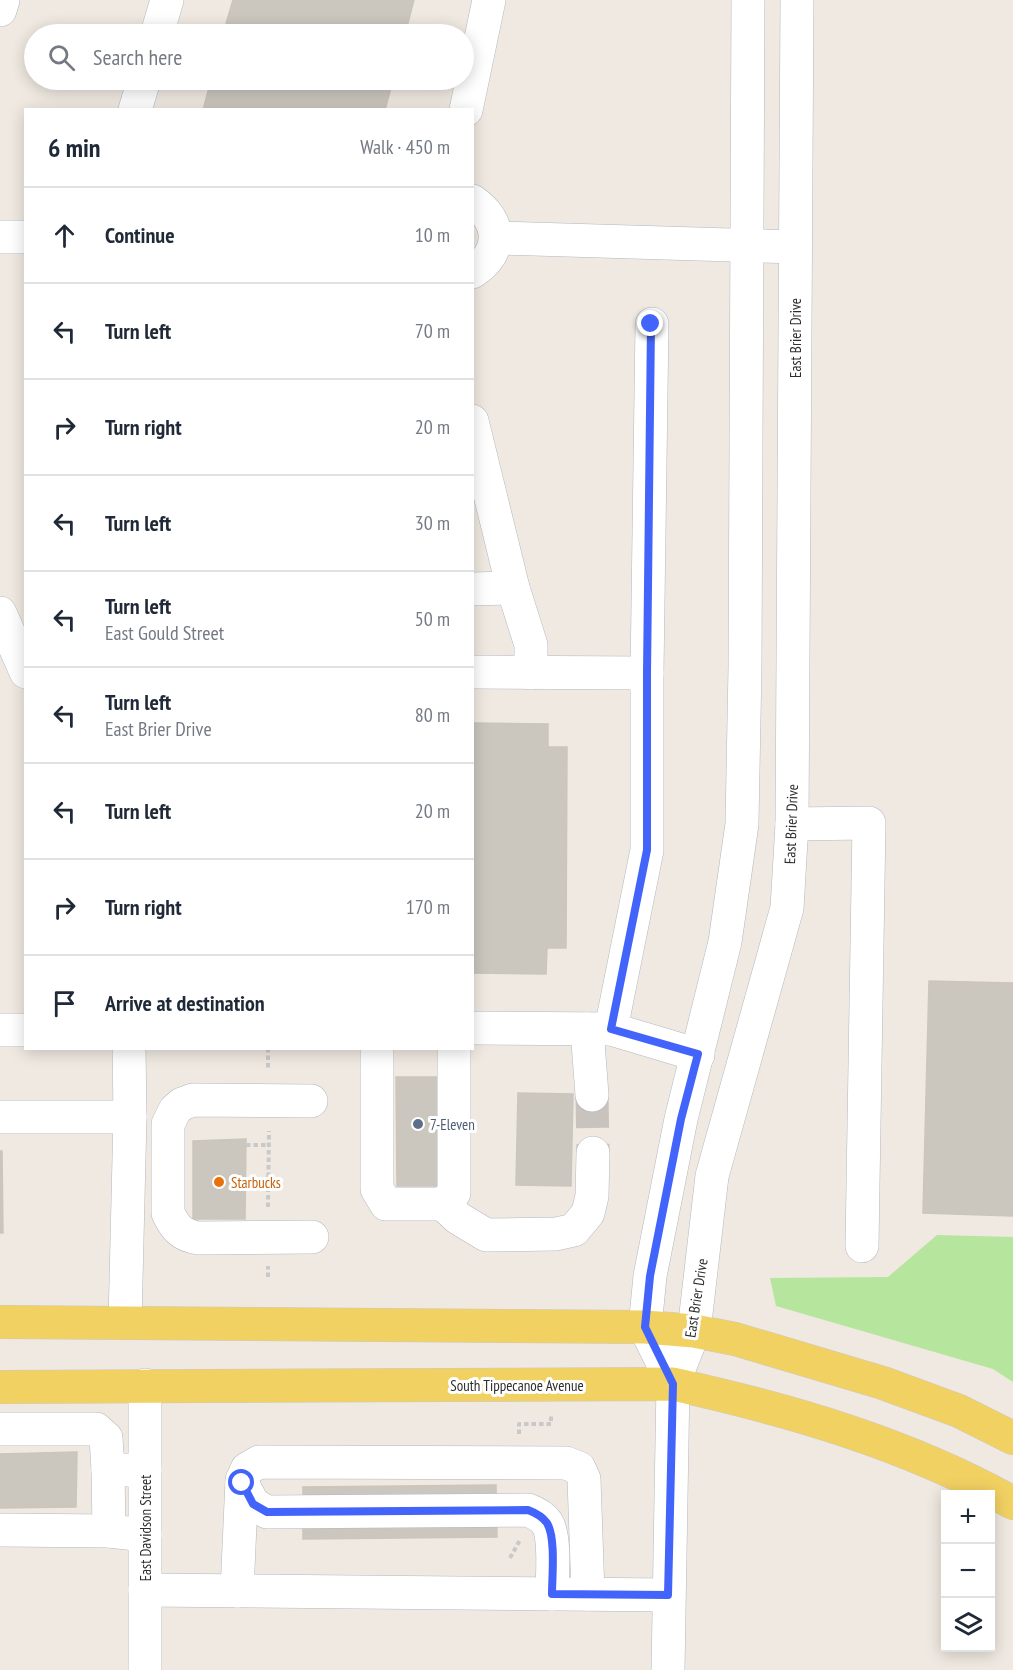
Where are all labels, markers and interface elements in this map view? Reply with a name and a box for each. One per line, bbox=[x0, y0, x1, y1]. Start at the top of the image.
search box bbox=[24, 24, 474, 90]
icon: search bbox=[45, 41, 78, 74]
text: Search here bbox=[93, 43, 182, 71]
text: 6 min bbox=[48, 131, 101, 164]
text: Walk · 450 m bbox=[360, 134, 450, 160]
icon: ahead bbox=[48, 219, 81, 252]
text: Continue bbox=[105, 221, 175, 249]
text: 10 m bbox=[415, 222, 450, 248]
street label: East Brier Drive bbox=[786, 298, 805, 378]
route end bbox=[637, 310, 663, 336]
icon: left bbox=[48, 315, 81, 348]
text: Turn left bbox=[105, 317, 171, 345]
text: 70 m bbox=[415, 318, 450, 344]
icon: right bbox=[48, 411, 81, 444]
text: Turn right bbox=[105, 413, 182, 441]
text: 20 m bbox=[415, 414, 450, 440]
icon: left bbox=[48, 507, 81, 540]
text: Turn left bbox=[105, 509, 171, 537]
text: 30 m bbox=[415, 510, 450, 536]
text: Turn left bbox=[105, 592, 171, 620]
icon: left bbox=[48, 603, 81, 636]
text: 50 m bbox=[415, 606, 450, 632]
text: East Gould Street bbox=[105, 620, 224, 646]
text: Turn left bbox=[105, 688, 171, 716]
icon: left bbox=[48, 699, 81, 732]
text: 80 m bbox=[415, 702, 450, 728]
text: East Brier Drive bbox=[105, 716, 212, 742]
street label: East Brier Drive bbox=[780, 784, 802, 864]
icon: left bbox=[48, 795, 81, 828]
text: Turn left bbox=[105, 797, 171, 825]
text: 20 m bbox=[415, 798, 450, 824]
icon: right bbox=[48, 891, 81, 924]
text: Turn right bbox=[105, 893, 182, 921]
text: 170 m bbox=[406, 894, 450, 920]
icon: arrive bbox=[48, 987, 81, 1020]
text: Arrive at destination bbox=[105, 989, 265, 1017]
place label: 7-Eleven bbox=[430, 1115, 475, 1134]
marker: 7-Eleven bbox=[411, 1117, 425, 1131]
place label: Starbucks bbox=[231, 1173, 281, 1192]
marker: Starbucks bbox=[212, 1175, 226, 1189]
street label: East Brier Drive bbox=[680, 1257, 712, 1339]
street label: South Tippecanoe Avenue bbox=[450, 1376, 584, 1395]
route start bbox=[228, 1469, 254, 1495]
street label: East Davidson Street bbox=[136, 1475, 155, 1581]
map controls bbox=[941, 1490, 995, 1652]
button: + bbox=[941, 1490, 995, 1544]
button: − bbox=[941, 1544, 995, 1598]
button: layers bbox=[941, 1598, 995, 1652]

